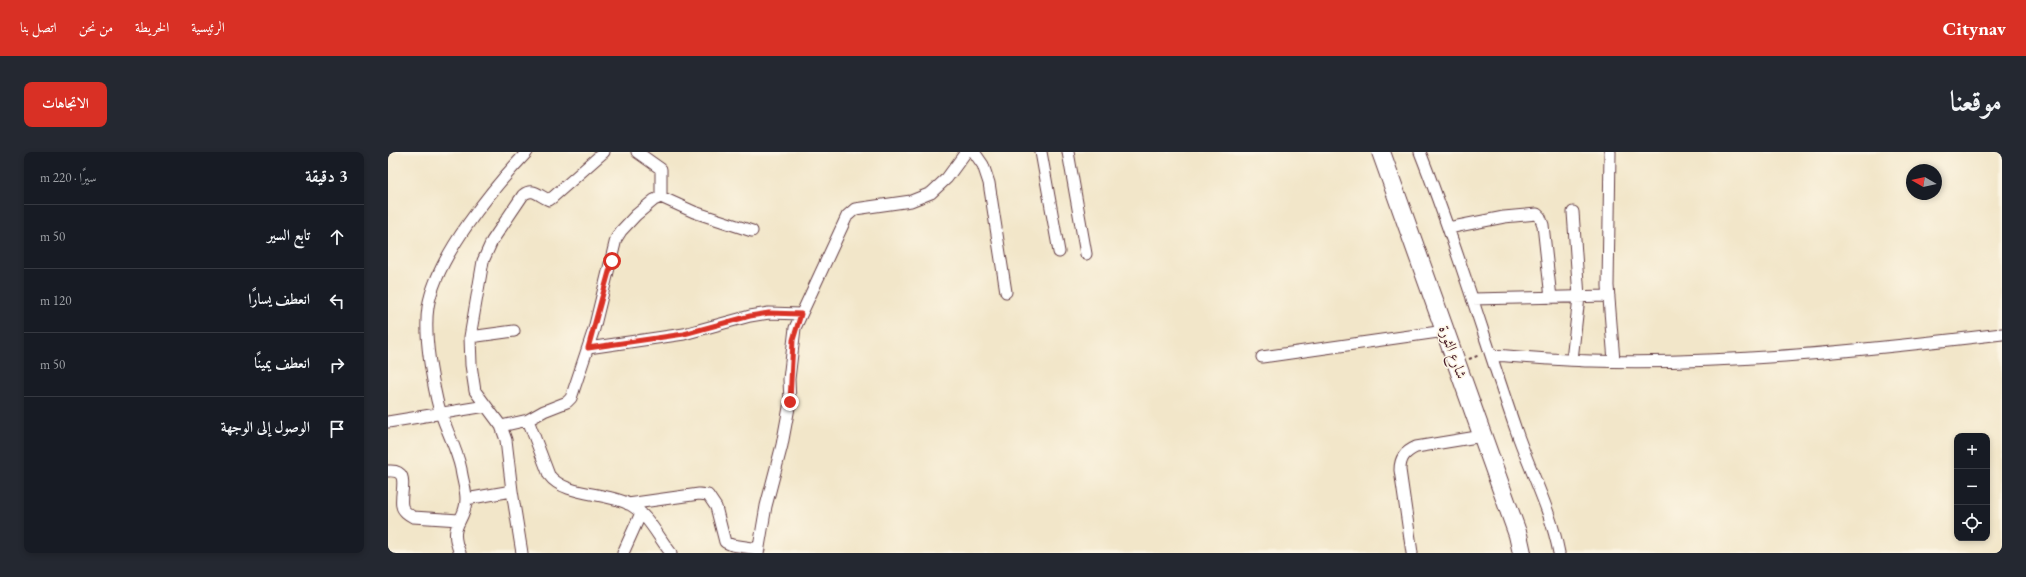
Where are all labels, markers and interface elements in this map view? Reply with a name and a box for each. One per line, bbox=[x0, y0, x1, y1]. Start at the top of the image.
text: Citynav bbox=[1943, 16, 2006, 41]
text: اتصل بنا bbox=[20, 18, 57, 36]
text: من نحن bbox=[79, 18, 113, 36]
text: الخريطة bbox=[135, 18, 169, 36]
text: الرئيسية bbox=[191, 18, 225, 36]
button: الاتجاهات bbox=[24, 82, 107, 127]
text: موقعنا bbox=[1950, 83, 2002, 119]
north arrow bbox=[1906, 164, 1942, 200]
text: 3 دقيقة bbox=[305, 165, 348, 187]
text: سيرًا · 220 m bbox=[40, 169, 97, 186]
text: تابع السير bbox=[267, 225, 310, 244]
icon: ahead bbox=[326, 226, 348, 248]
text: 50 m bbox=[40, 228, 65, 245]
route start bbox=[603, 252, 621, 270]
text: انعطف يسارًا bbox=[248, 289, 310, 308]
icon: left bbox=[326, 290, 348, 312]
text: 120 m bbox=[40, 292, 71, 309]
street label: شارع الثورة bbox=[1431, 323, 1472, 382]
text: انعطف يمينًا bbox=[254, 353, 310, 372]
icon: right bbox=[326, 354, 348, 376]
text: 50 m bbox=[40, 356, 65, 373]
route end bbox=[781, 393, 799, 411]
text: الوصول إلى الوجهة bbox=[221, 417, 310, 436]
icon: arrive bbox=[326, 418, 348, 440]
map controls bbox=[1954, 433, 1990, 541]
button: + bbox=[1954, 433, 1990, 469]
button: − bbox=[1954, 469, 1990, 505]
button: locate bbox=[1954, 505, 1990, 541]

